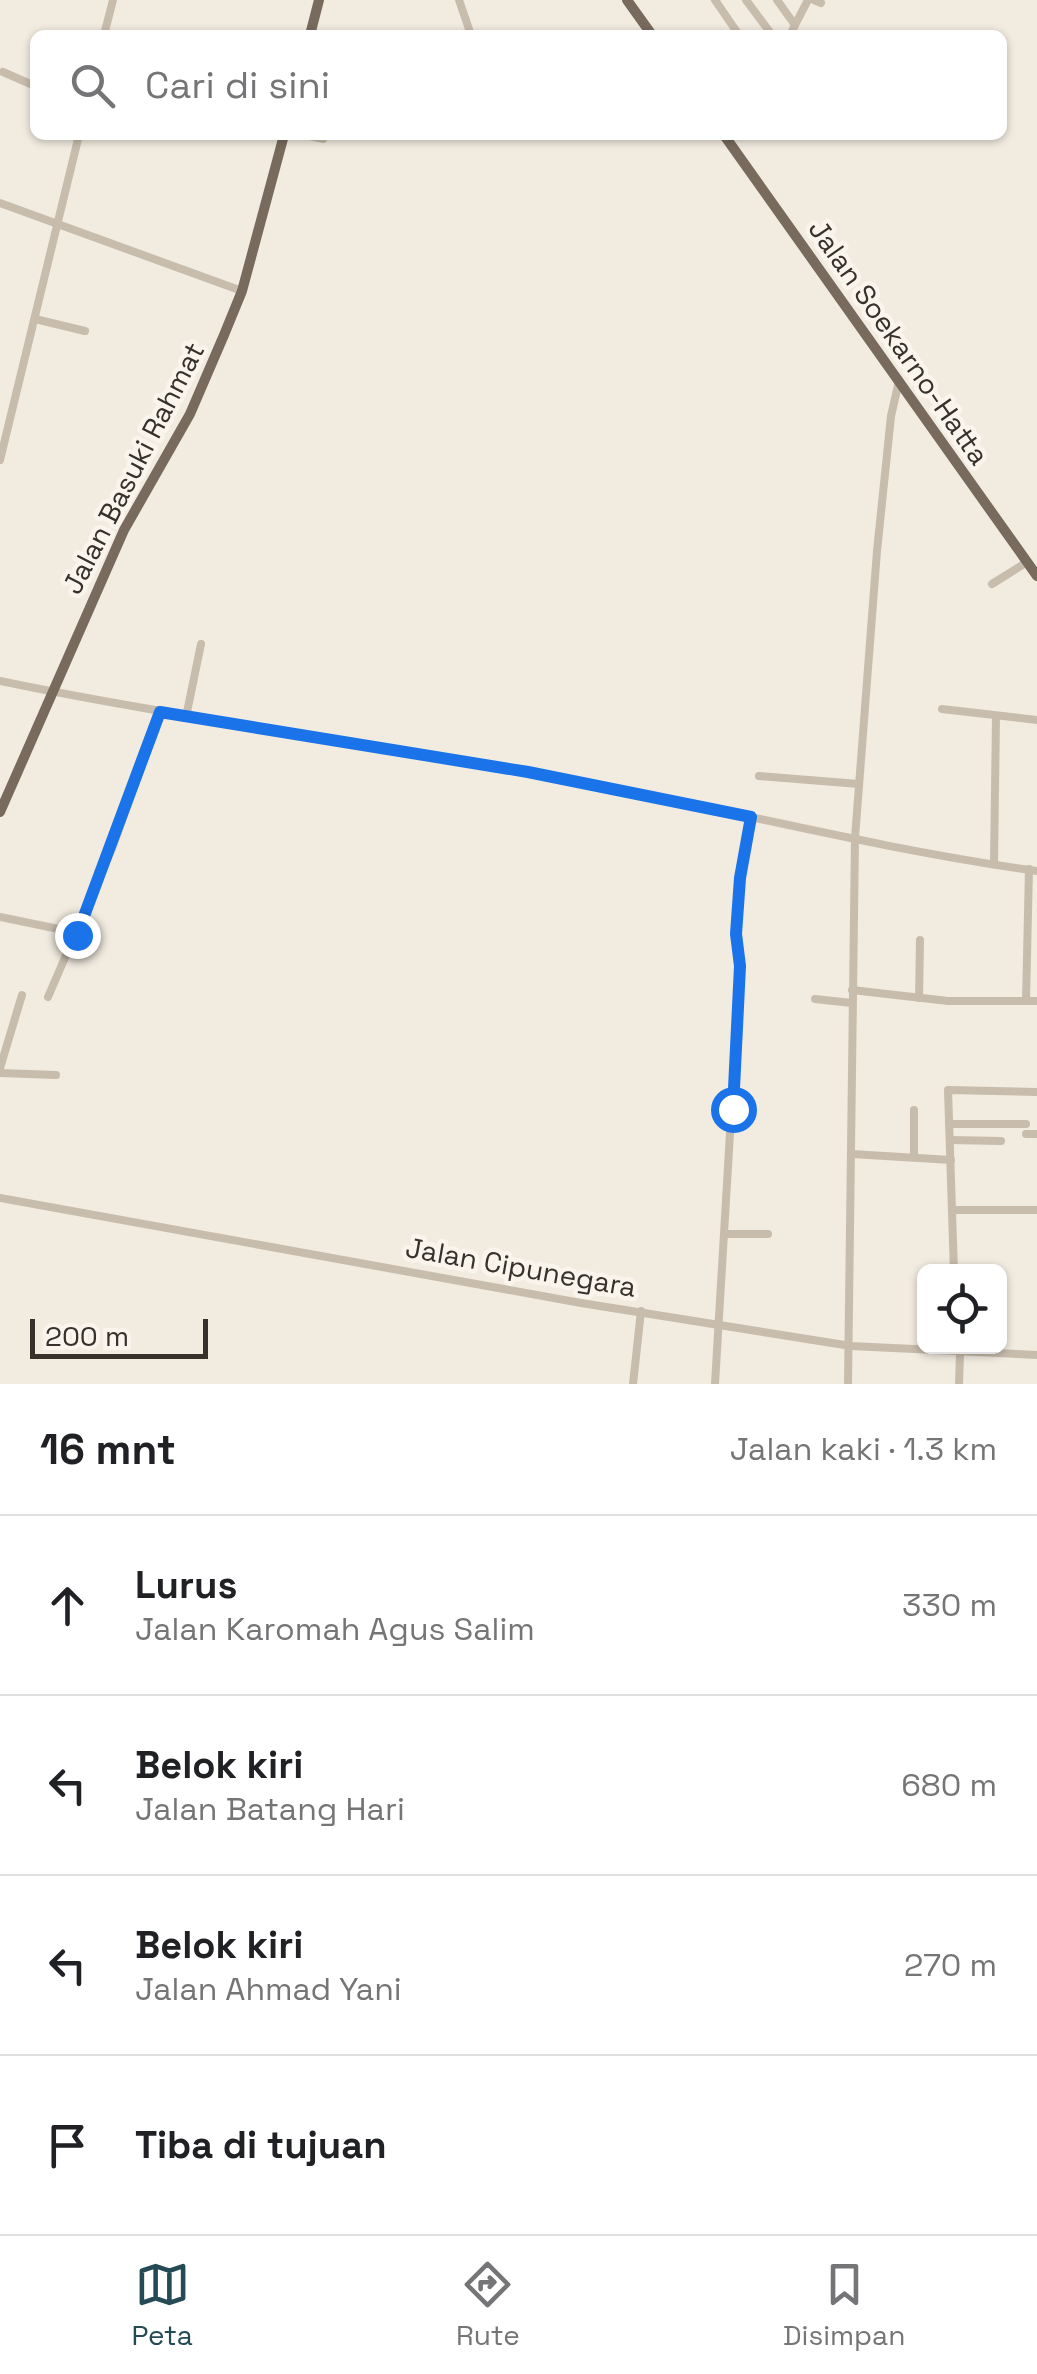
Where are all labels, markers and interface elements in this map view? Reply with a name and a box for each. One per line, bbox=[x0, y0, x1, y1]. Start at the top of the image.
search box bbox=[30, 30, 1007, 140]
icon: search bbox=[65, 58, 120, 113]
text: Cari di sini bbox=[145, 61, 330, 109]
street label: Jalan Soekarno-Hatta bbox=[801, 212, 997, 472]
street label: Jalan Basuki Rahmat bbox=[54, 336, 212, 600]
route end bbox=[55, 913, 101, 959]
route start bbox=[711, 1087, 757, 1133]
street label: Jalan Cipunegara bbox=[403, 1229, 639, 1305]
map controls bbox=[917, 1264, 1007, 1354]
button: locate bbox=[917, 1264, 1007, 1354]
scale bar bbox=[30, 1314, 208, 1358]
text: 200 m bbox=[45, 1318, 129, 1354]
text: 16 mnt bbox=[40, 1423, 176, 1476]
text: Jalan kaki · 1.3 km bbox=[730, 1429, 997, 1469]
text: Lurus bbox=[135, 1561, 237, 1609]
icon: ahead bbox=[40, 1578, 95, 1633]
text: 330 m bbox=[902, 1585, 997, 1625]
text: Jalan Karomah Agus Salim bbox=[135, 1609, 535, 1649]
text: Belok kiri bbox=[135, 1741, 303, 1789]
icon: left bbox=[40, 1758, 95, 1813]
text: 680 m bbox=[901, 1765, 997, 1805]
text: Jalan Batang Hari bbox=[135, 1789, 405, 1829]
text: Belok kiri bbox=[135, 1921, 303, 1969]
icon: left bbox=[40, 1938, 95, 1993]
text: 270 m bbox=[904, 1945, 997, 1985]
text: Jalan Ahmad Yani bbox=[135, 1969, 402, 2009]
icon: arrive bbox=[40, 2118, 95, 2173]
text: Tiba di tujuan bbox=[135, 2121, 387, 2169]
tab: Peta bbox=[132, 2257, 193, 2353]
tab: Rute bbox=[456, 2257, 520, 2353]
tab: Disimpan bbox=[783, 2257, 905, 2353]

